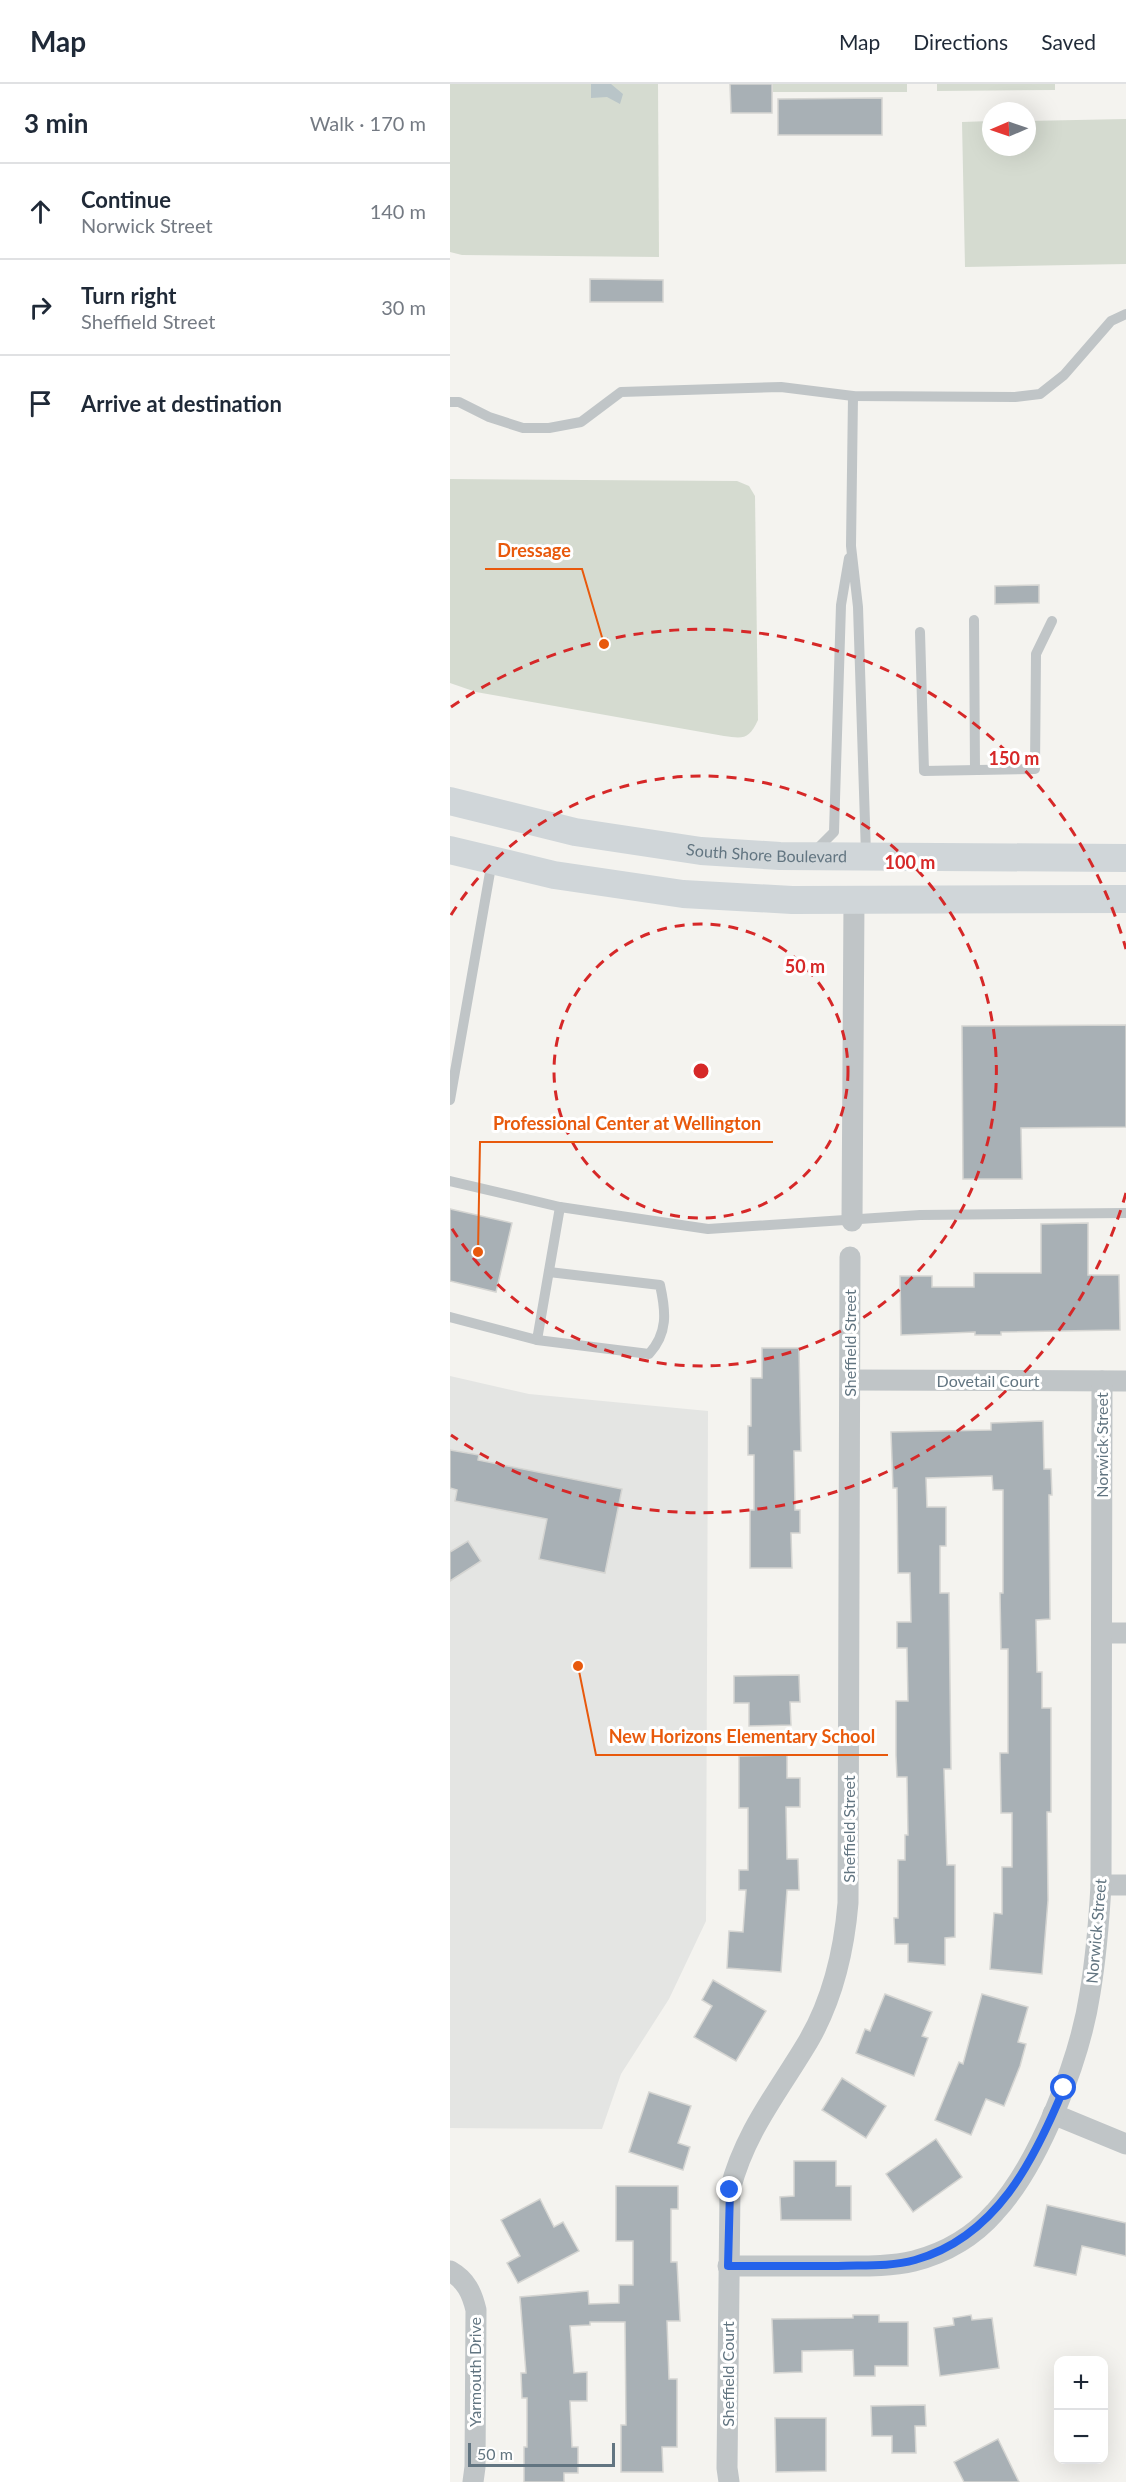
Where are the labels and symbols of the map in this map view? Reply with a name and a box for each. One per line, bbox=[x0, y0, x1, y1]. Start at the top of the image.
north arrow bbox=[982, 102, 1036, 156]
callout: Dressage bbox=[485, 533, 582, 569]
text: Dressage bbox=[497, 539, 571, 561]
text: 150 m bbox=[989, 747, 1039, 769]
street label: South Shore Boulevard bbox=[685, 839, 847, 865]
text: 100 m bbox=[885, 851, 935, 873]
text: 50 m bbox=[785, 955, 825, 977]
centre of rings bbox=[691, 1061, 711, 1081]
callout: Professional Center at Wellington bbox=[480, 1106, 773, 1142]
text: Professional Center at Wellington bbox=[493, 1112, 761, 1134]
street label: Sheffield Street bbox=[840, 1289, 859, 1397]
street label: Dovetail Court bbox=[937, 1371, 1040, 1390]
street label: Norwick Street bbox=[1092, 1392, 1111, 1498]
callout: New Horizons Elementary School bbox=[596, 1719, 888, 1755]
text: New Horizons Elementary School bbox=[609, 1725, 875, 1747]
street label: Sheffield Street bbox=[839, 1775, 858, 1883]
street label: Norwick Street bbox=[1081, 1877, 1110, 1984]
route start bbox=[1050, 2074, 1076, 2100]
route end bbox=[716, 2176, 742, 2202]
street label: Yarmouth Drive bbox=[465, 2317, 484, 2427]
street label: Sheffield Court bbox=[718, 2321, 737, 2427]
scale bar bbox=[468, 2440, 615, 2468]

